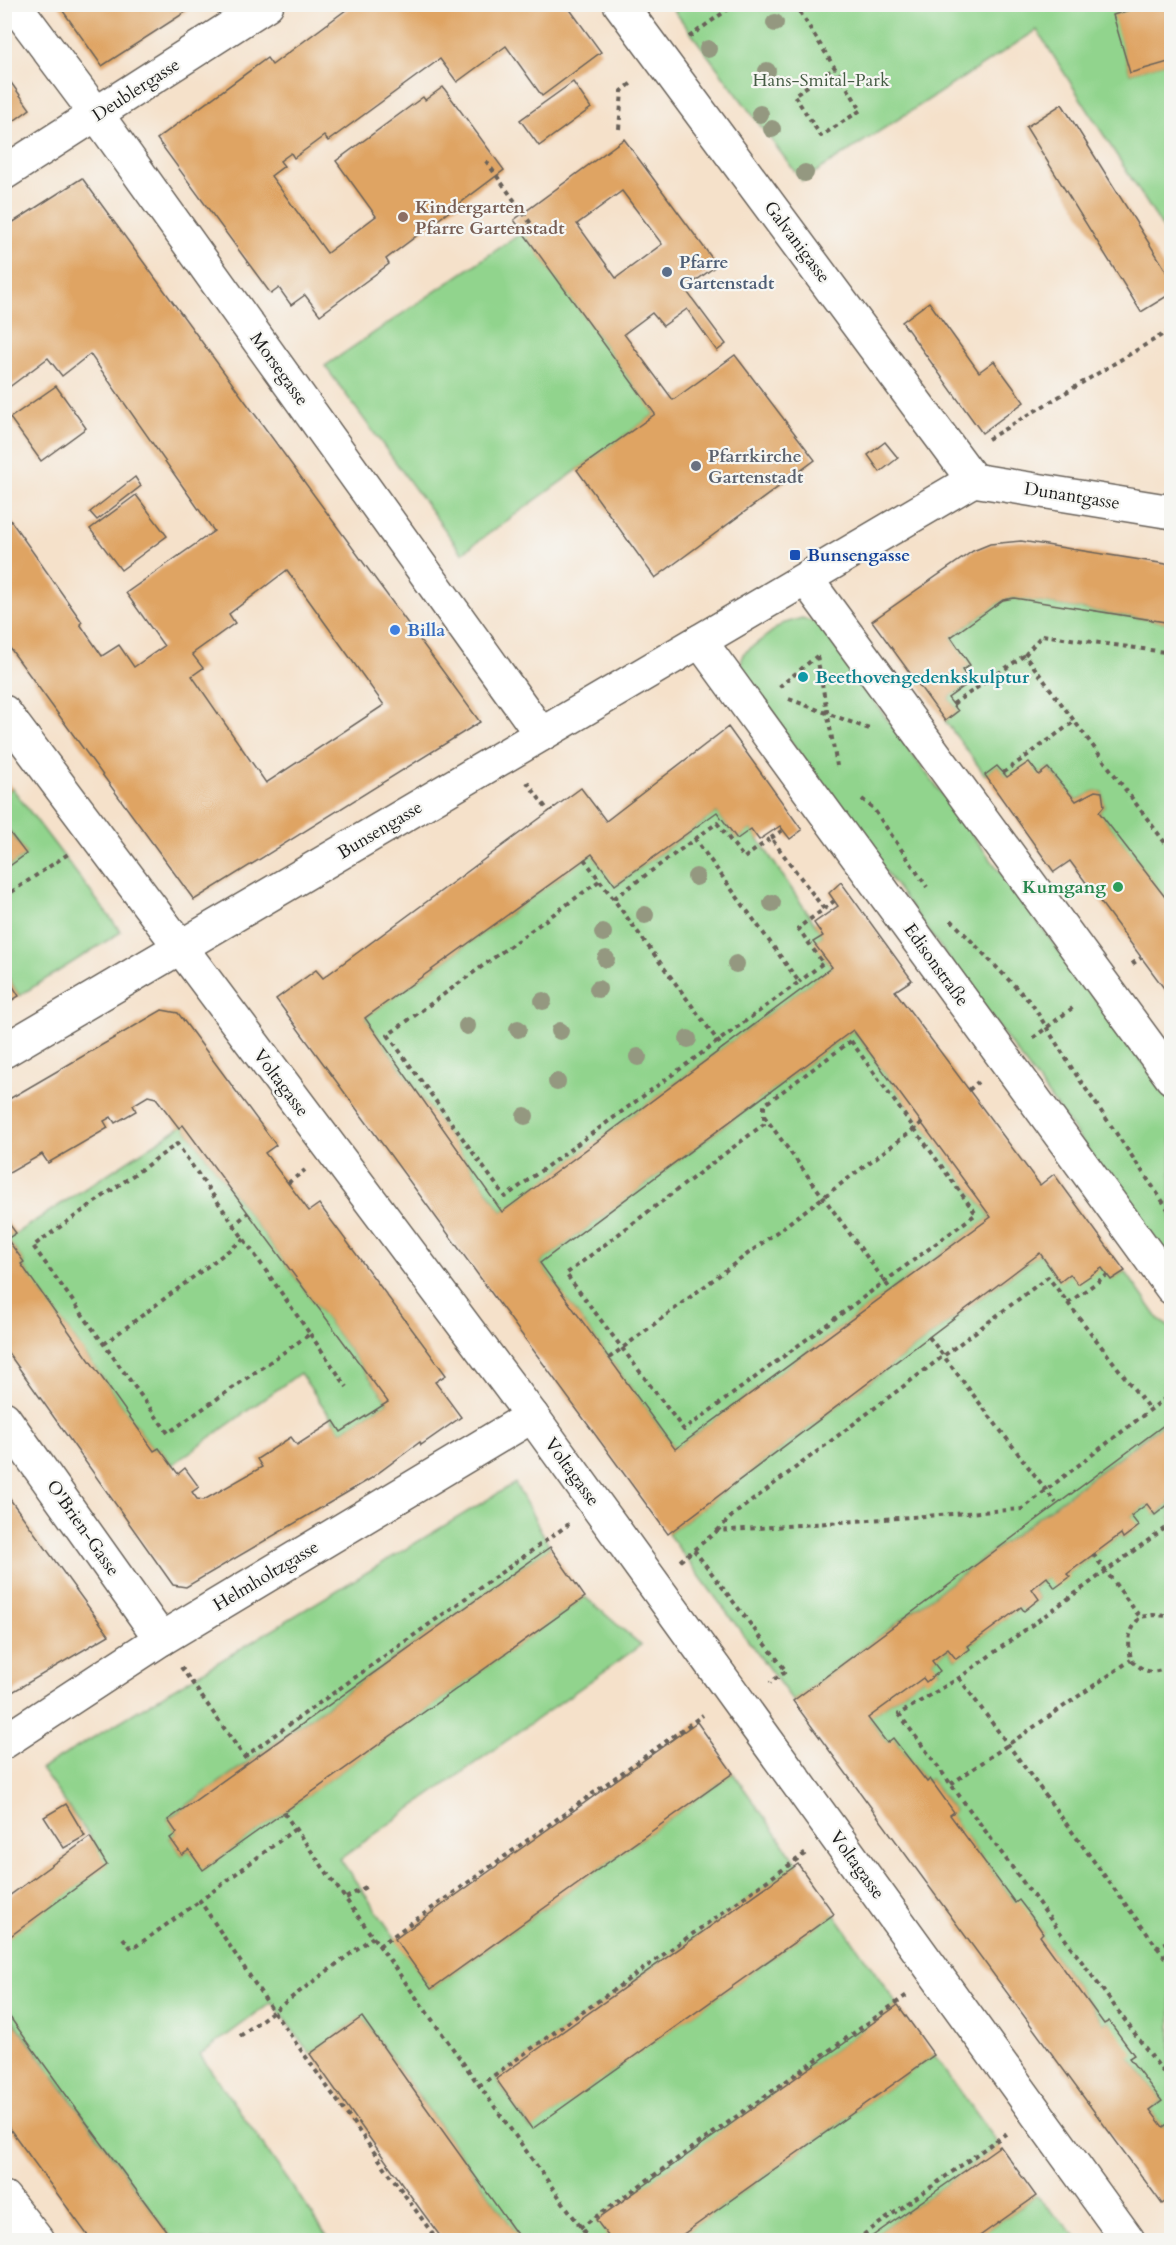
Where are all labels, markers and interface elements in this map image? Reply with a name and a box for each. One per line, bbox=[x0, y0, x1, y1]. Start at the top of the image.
street label: Deublergasse bbox=[87, 52, 185, 128]
park label: Hans-Smital-Park bbox=[752, 68, 890, 93]
place label: Kindergarten Pfarre Gartenstadt bbox=[415, 195, 565, 241]
street label: Galvanigasse bbox=[758, 196, 836, 288]
marker: Kindergarten Pfarre Gartenstadt bbox=[396, 210, 410, 224]
place label: Pfarre Gartenstadt bbox=[679, 250, 775, 296]
marker: Pfarre Gartenstadt bbox=[660, 265, 674, 279]
street label: Morsegasse bbox=[244, 327, 314, 411]
place label: Pfarrkirche Gartenstadt bbox=[708, 444, 804, 490]
marker: Pfarrkirche Gartenstadt bbox=[689, 459, 703, 473]
street label: Dunantgasse bbox=[1022, 476, 1122, 516]
place label: Bunsengasse bbox=[807, 543, 910, 568]
marker: Bunsengasse bbox=[788, 548, 802, 562]
place label: Billa bbox=[407, 618, 445, 643]
marker: Billa bbox=[388, 623, 402, 637]
place label: Beethovengedenkskulptur bbox=[815, 665, 1030, 690]
marker: Beethovengedenkskulptur bbox=[796, 670, 810, 684]
street label: Bunsengasse bbox=[333, 795, 427, 865]
place label: Kumgang bbox=[1022, 875, 1106, 900]
marker: Kumgang bbox=[1111, 880, 1125, 894]
street label: Edisonstraße bbox=[897, 919, 975, 1011]
street label: Voltagasse bbox=[247, 1044, 315, 1122]
street label: Voltagasse bbox=[539, 1433, 605, 1511]
street label: O'Brien-Gasse bbox=[41, 1475, 125, 1581]
street label: Helmholtzgasse bbox=[209, 1535, 323, 1617]
street label: Voltagasse bbox=[824, 1826, 890, 1904]

